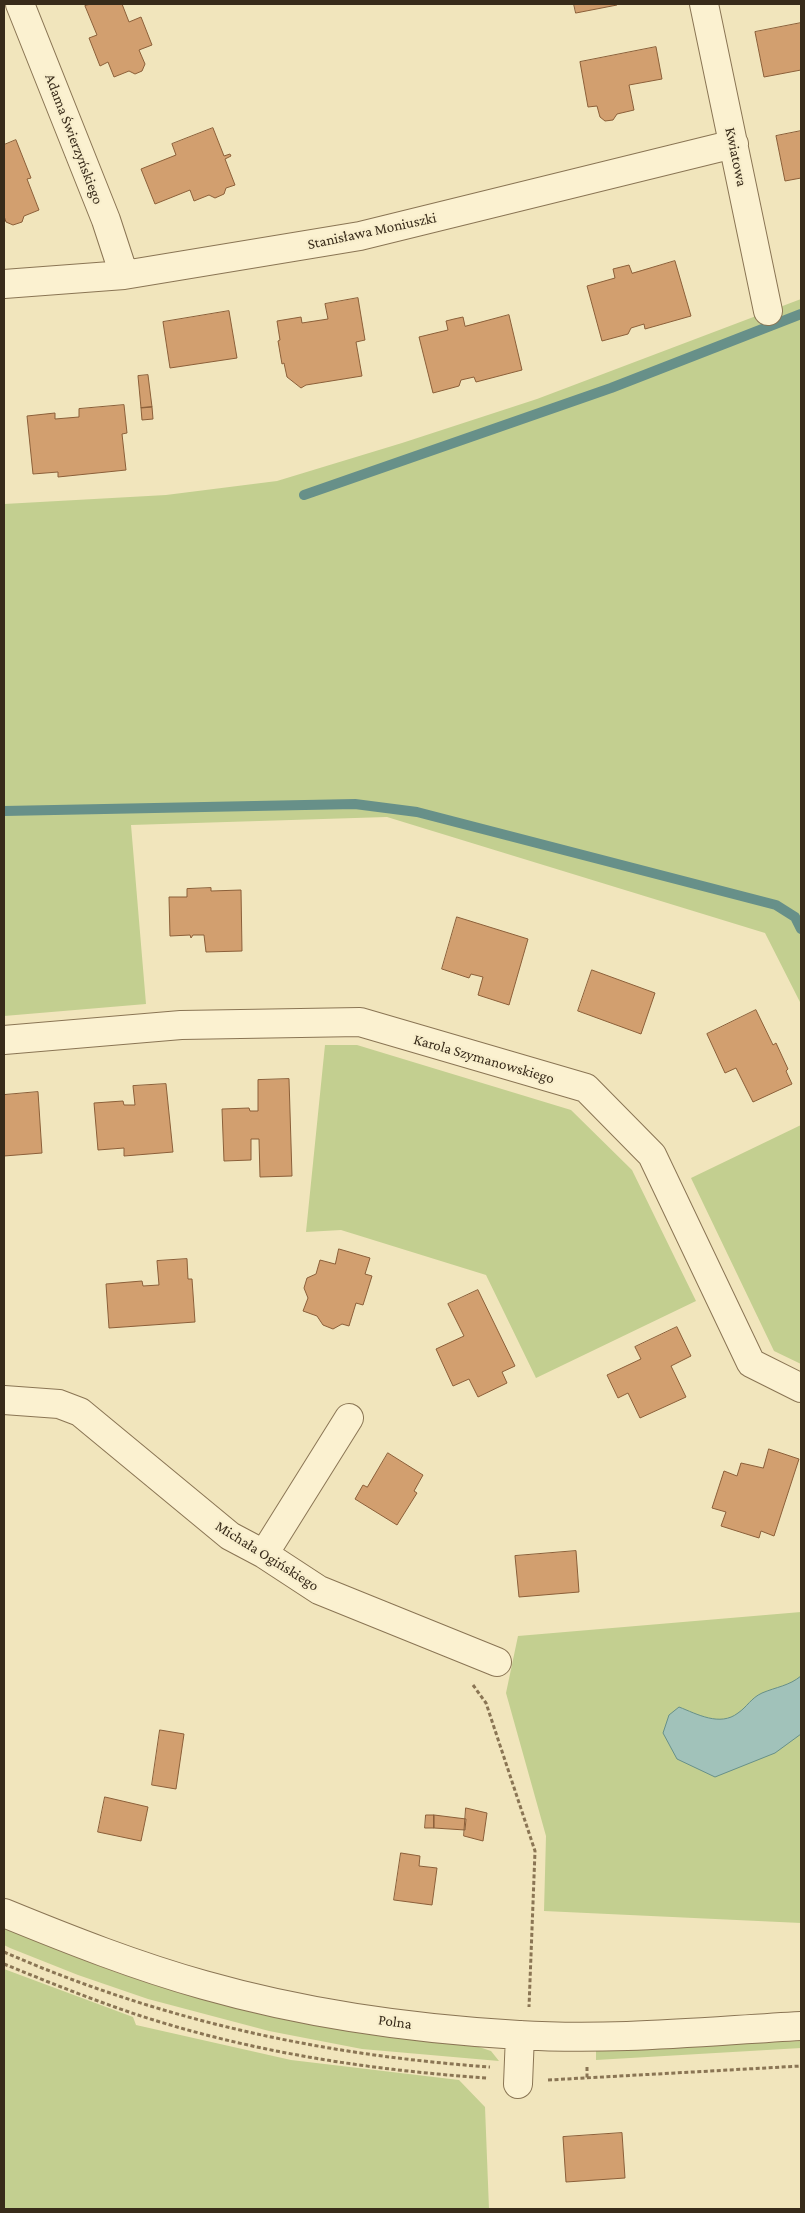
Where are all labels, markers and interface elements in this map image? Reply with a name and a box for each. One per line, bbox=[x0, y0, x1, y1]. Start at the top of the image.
street label: Adama Świerzyńskiego bbox=[41, 71, 107, 207]
street label: Kwiatowa bbox=[721, 126, 751, 188]
street label: Stanisława Moniuszki bbox=[306, 209, 438, 253]
street label: Karola Szymanowskiego bbox=[412, 1030, 556, 1088]
street label: Michała Ogińskiego bbox=[212, 1517, 322, 1595]
street label: Polna bbox=[377, 2011, 413, 2033]

